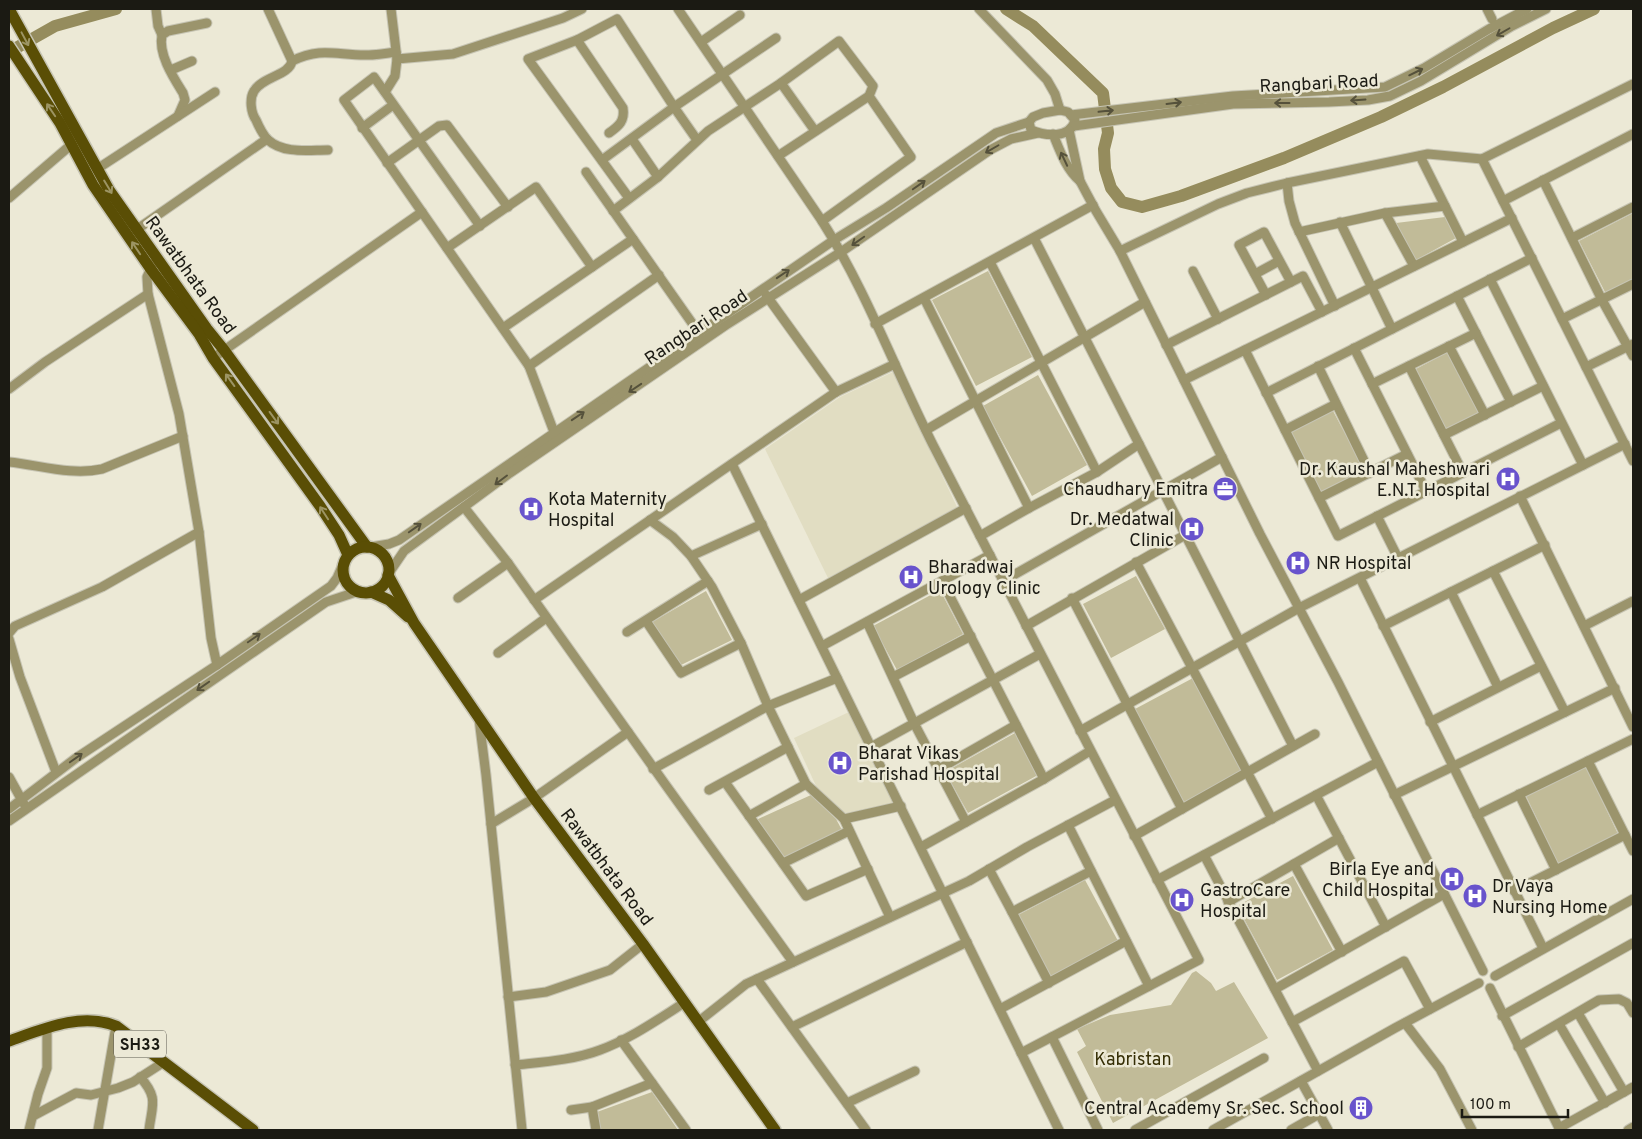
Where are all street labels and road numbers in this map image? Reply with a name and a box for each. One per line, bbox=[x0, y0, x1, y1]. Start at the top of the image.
street label: Rangbari Road bbox=[1259, 70, 1379, 99]
street label: Rawatbhata Road bbox=[139, 212, 241, 340]
street label: Rangbari Road bbox=[641, 285, 753, 371]
street label: Rawatbhata Road bbox=[554, 805, 657, 931]
road number: SH33 bbox=[114, 1030, 166, 1058]

